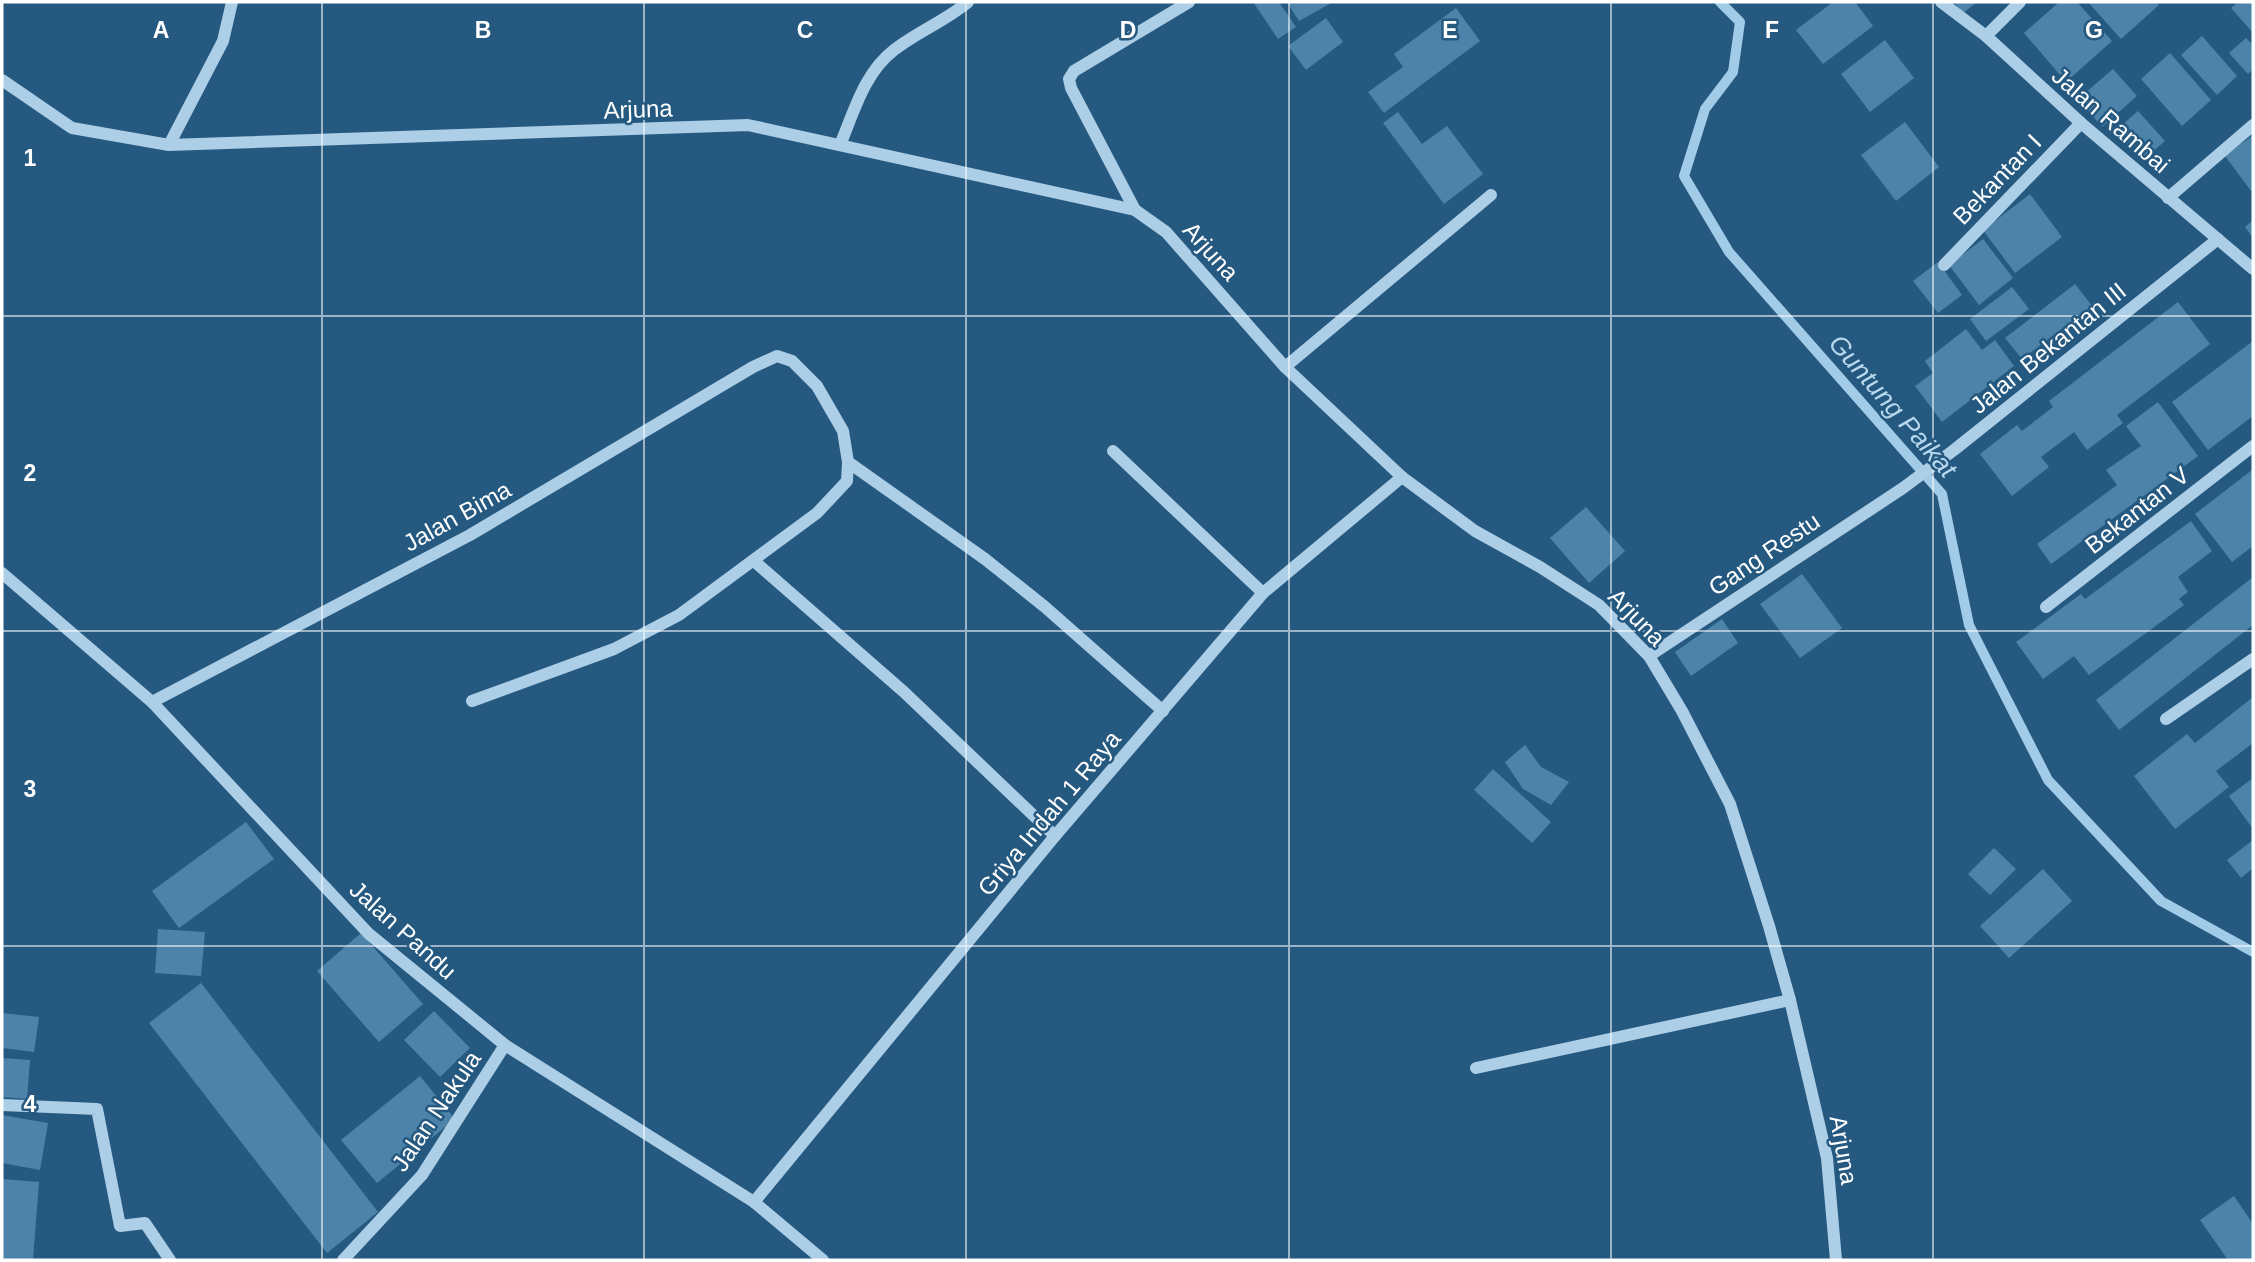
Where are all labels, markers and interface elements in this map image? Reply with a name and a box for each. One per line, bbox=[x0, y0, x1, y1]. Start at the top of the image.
text: A bbox=[153, 17, 169, 43]
text: B bbox=[475, 17, 491, 43]
text: C bbox=[797, 17, 813, 43]
text: D bbox=[1120, 17, 1136, 43]
text: E bbox=[1442, 17, 1458, 43]
text: F bbox=[1765, 17, 1779, 43]
text: G bbox=[2085, 17, 2103, 43]
street label: Jalan Rambai bbox=[2047, 62, 2175, 178]
street label: Arjuna bbox=[603, 94, 674, 124]
street label: Bekantan I bbox=[1947, 128, 2047, 230]
text: 1 bbox=[24, 145, 37, 171]
street label: Arjuna bbox=[1178, 216, 1245, 286]
street label: Jalan Bekantan III bbox=[1965, 277, 2131, 419]
water label: Guntung Paikat bbox=[1823, 329, 1964, 485]
text: 2 bbox=[24, 460, 36, 486]
street label: Bekantan V bbox=[2080, 461, 2194, 559]
street label: Jalan Bima bbox=[399, 475, 516, 557]
street label: Gang Restu bbox=[1703, 507, 1825, 601]
street label: Arjuna bbox=[1603, 583, 1671, 652]
street label: Griya Indah 1 Raya bbox=[972, 725, 1126, 901]
text: 3 bbox=[24, 776, 36, 802]
street label: Jalan Pandu bbox=[344, 875, 462, 985]
street label: Jalan Nakula bbox=[386, 1045, 486, 1176]
text: 4 bbox=[24, 1091, 37, 1117]
street label: Arjuna bbox=[1825, 1113, 1863, 1187]

